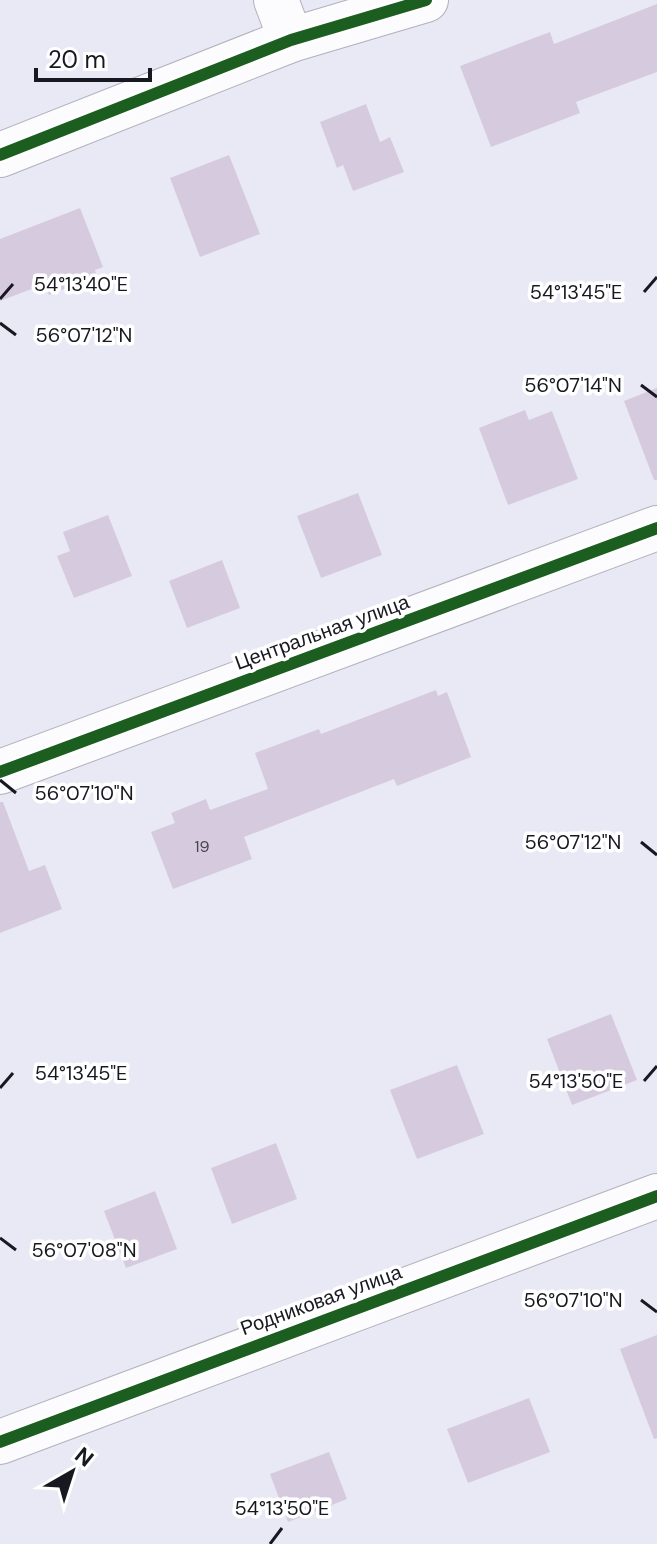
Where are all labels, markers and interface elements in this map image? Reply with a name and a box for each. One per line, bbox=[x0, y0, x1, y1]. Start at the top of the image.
scale bar bbox=[36, 32, 150, 82]
text: 20 m bbox=[48, 44, 106, 75]
text: 54°13'40"E bbox=[34, 271, 128, 297]
text: 54°13'45"E bbox=[530, 279, 622, 305]
text: 56°07'12"N bbox=[36, 322, 132, 348]
text: 56°07'14"N bbox=[524, 372, 622, 398]
street label: Центральная улица bbox=[231, 588, 414, 676]
text: 56°07'10"N bbox=[34, 780, 134, 806]
text: 56°07'12"N bbox=[525, 829, 621, 855]
house number: 19 bbox=[194, 836, 210, 857]
text: 54°13'45"E bbox=[35, 1060, 127, 1086]
text: 54°13'50"E bbox=[529, 1068, 623, 1094]
text: 56°07'08"N bbox=[32, 1237, 136, 1263]
street label: Родниковая улица bbox=[237, 1258, 406, 1341]
text: 56°07'10"N bbox=[523, 1287, 623, 1313]
north arrow bbox=[32, 1432, 112, 1512]
text: N bbox=[69, 1441, 100, 1473]
text: 54°13'50"E bbox=[235, 1495, 329, 1521]

